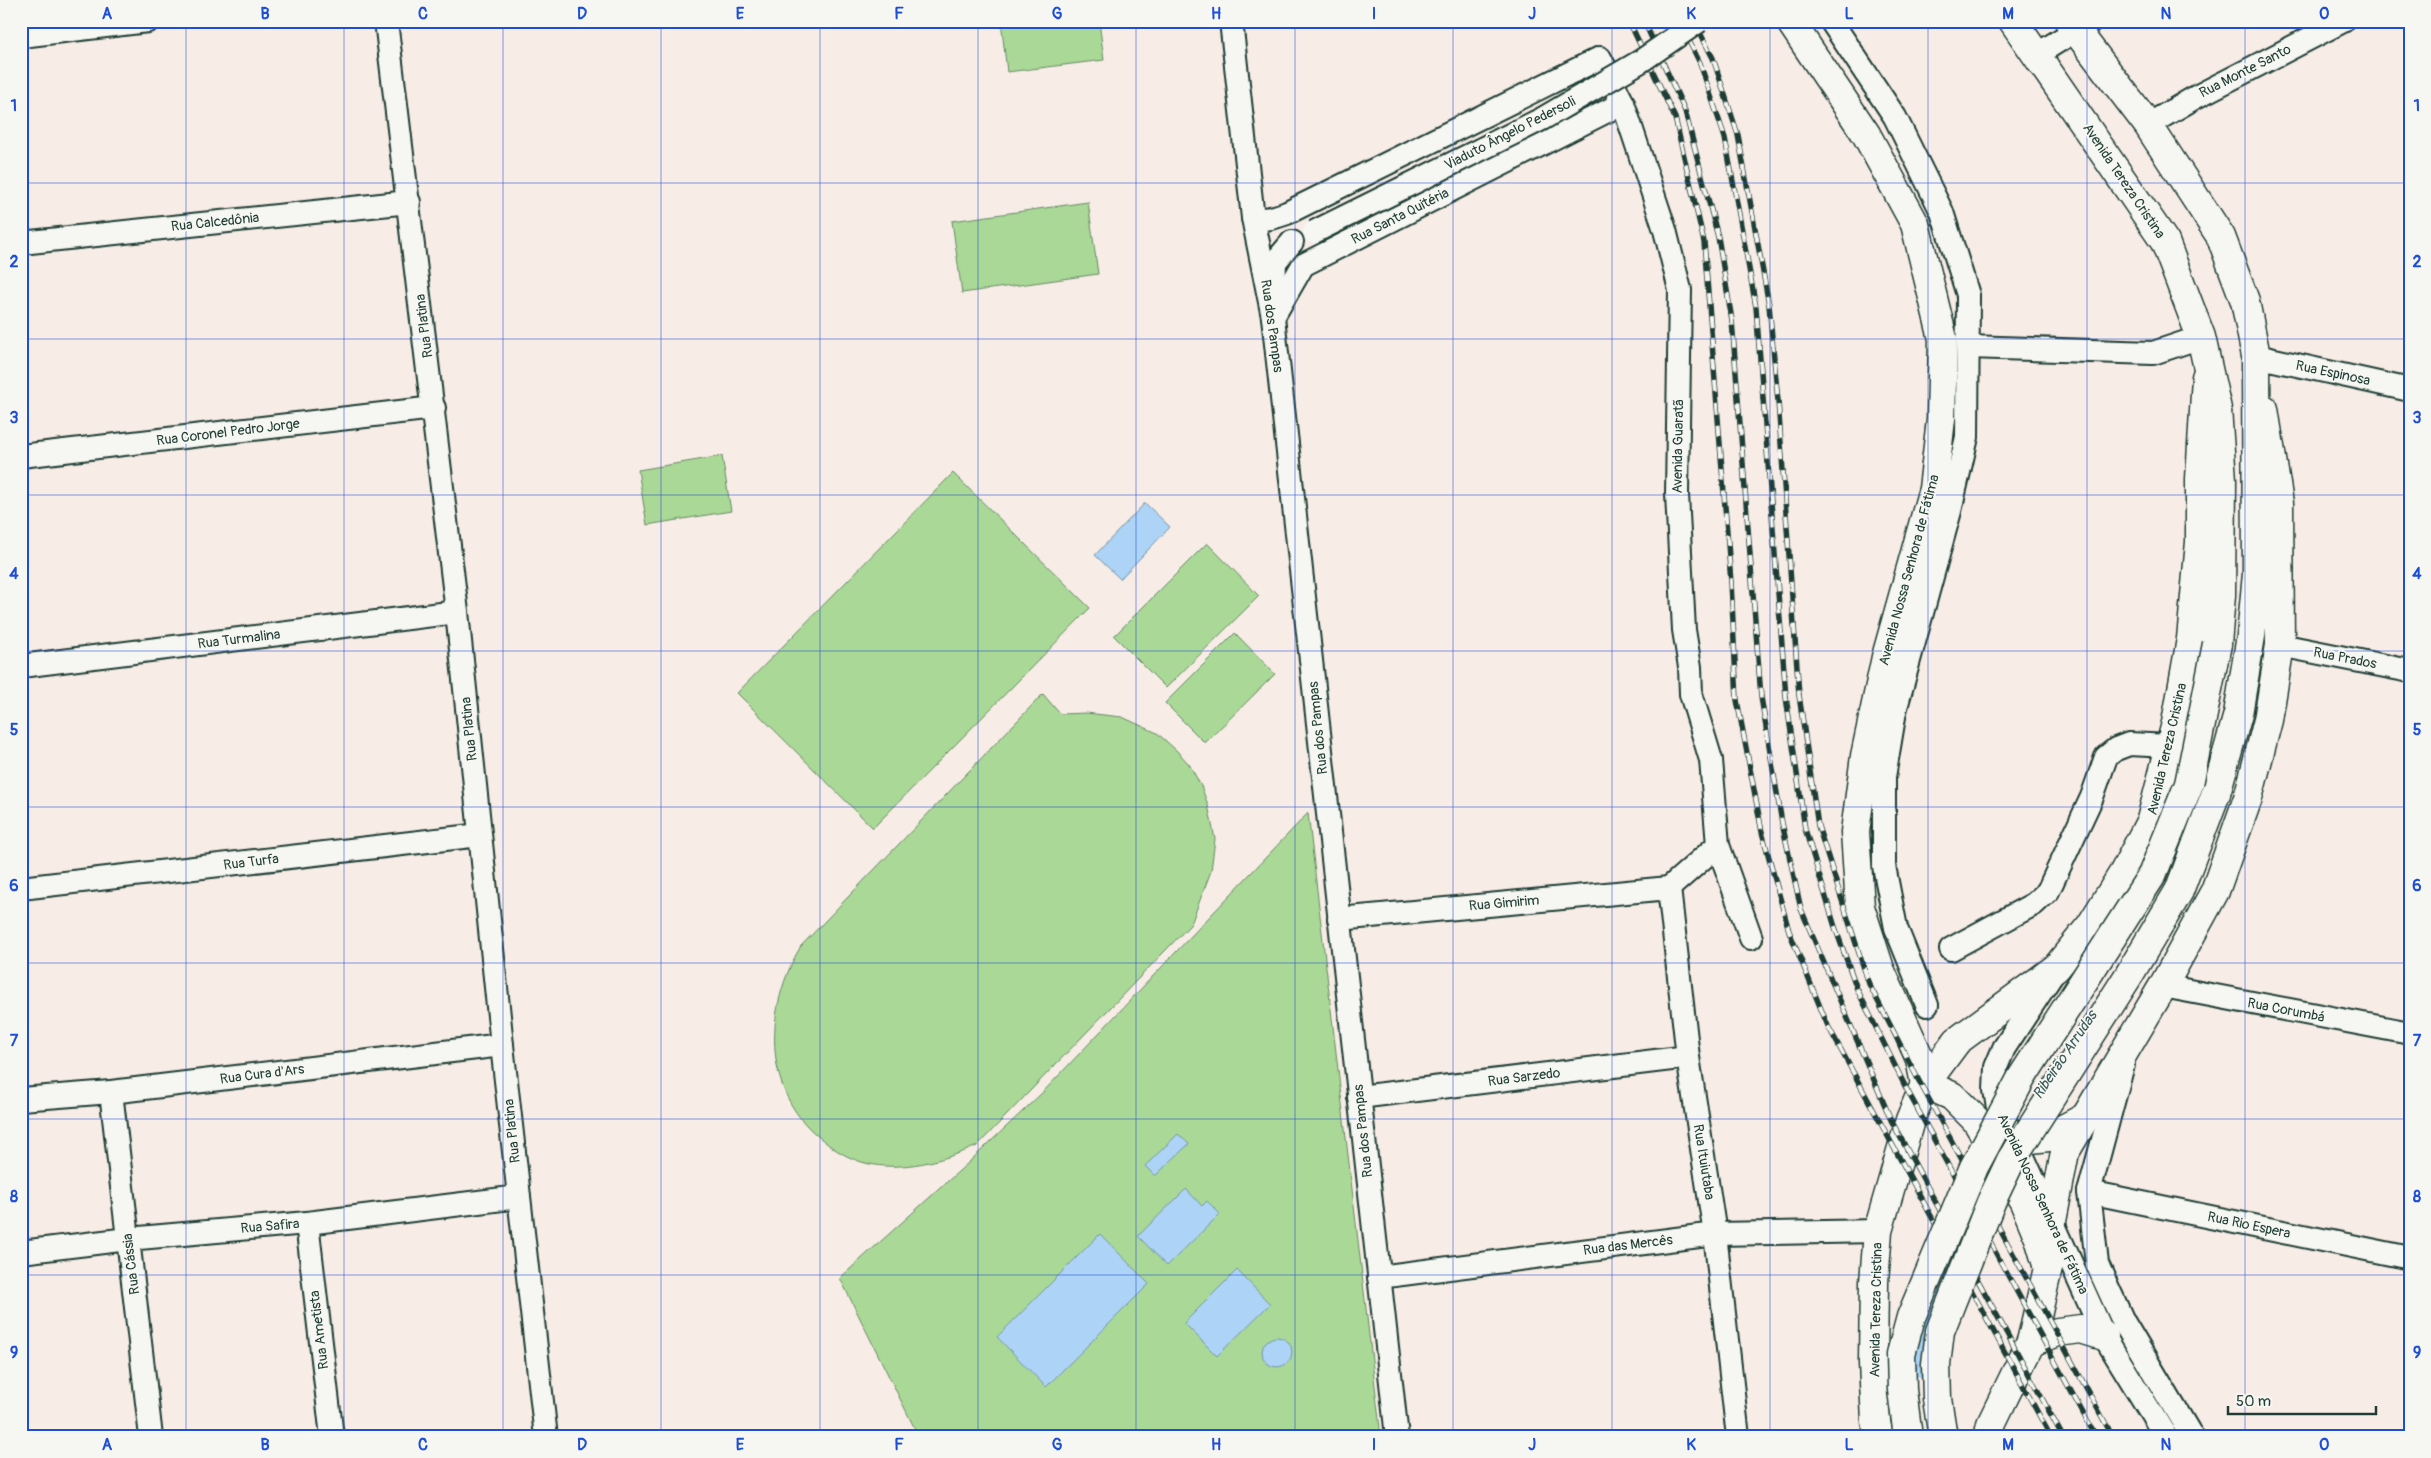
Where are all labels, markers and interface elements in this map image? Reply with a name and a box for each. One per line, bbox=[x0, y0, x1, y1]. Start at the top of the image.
text: A bbox=[102, 4, 113, 24]
text: B bbox=[260, 4, 270, 24]
text: C bbox=[418, 4, 428, 24]
text: D bbox=[577, 4, 587, 24]
text: E bbox=[736, 4, 745, 24]
text: F bbox=[894, 4, 904, 24]
text: G bbox=[1052, 4, 1063, 24]
text: H bbox=[1211, 4, 1221, 24]
text: I bbox=[1372, 4, 1376, 24]
text: J bbox=[1528, 4, 1536, 24]
text: K bbox=[1686, 4, 1696, 24]
text: L bbox=[1844, 4, 1854, 24]
text: M bbox=[2002, 4, 2014, 24]
text: N bbox=[2161, 4, 2172, 24]
text: O bbox=[2319, 4, 2329, 24]
street label: Rua Monte Santo bbox=[2196, 40, 2294, 101]
street label: Viaduto Ângelo Pedersoli bbox=[1442, 92, 1579, 173]
text: 1 bbox=[11, 96, 17, 116]
text: 1 bbox=[2414, 96, 2420, 116]
street label: Avenida Tereza Cristina bbox=[2079, 120, 2169, 242]
street label: Rua Santa Quitéria bbox=[1348, 184, 1452, 248]
street label: Rua Calcedônia bbox=[170, 209, 260, 235]
text: 2 bbox=[10, 252, 19, 272]
text: 2 bbox=[2413, 252, 2422, 272]
street label: Rua dos Pampas bbox=[1257, 278, 1287, 374]
street label: Rua Platina bbox=[412, 293, 436, 359]
street label: Rua Espinosa bbox=[2294, 357, 2372, 389]
street label: Avenida Guaratã bbox=[1669, 398, 1687, 494]
text: 3 bbox=[10, 408, 19, 428]
text: 3 bbox=[2413, 408, 2422, 428]
street label: Rua Coronel Pedro Jorge bbox=[155, 415, 301, 449]
street label: Avenida Nossa Senhora de Fátima bbox=[1875, 473, 1943, 667]
text: 4 bbox=[9, 564, 19, 584]
text: 4 bbox=[2412, 564, 2422, 584]
street label: Rua Turmalina bbox=[197, 625, 281, 653]
street label: Rua Prados bbox=[2312, 644, 2379, 673]
street label: Rua dos Pampas bbox=[1305, 680, 1331, 775]
street label: Avenida Tereza Cristina bbox=[2144, 681, 2190, 817]
street label: Rua Platina bbox=[457, 696, 481, 762]
text: 5 bbox=[10, 720, 19, 740]
text: 5 bbox=[2413, 720, 2422, 740]
street label: Rua Turfa bbox=[222, 850, 280, 874]
text: 6 bbox=[9, 876, 19, 896]
text: 6 bbox=[2412, 876, 2422, 896]
street label: Rua Gimirim bbox=[1468, 891, 1540, 915]
street label: Rua Corumbá bbox=[2246, 994, 2326, 1026]
water label: Ribeirão Arrudas bbox=[2029, 1005, 2103, 1103]
text: 7 bbox=[10, 1031, 19, 1051]
text: 7 bbox=[2413, 1031, 2422, 1051]
street label: Rua Cura d'Ars bbox=[219, 1060, 306, 1088]
street label: Rua Sarzedo bbox=[1487, 1064, 1562, 1090]
street label: Rua dos Pampas bbox=[1350, 1083, 1376, 1178]
street label: Rua Platina bbox=[500, 1098, 524, 1164]
street label: Avenida Nossa Senhora de Fátima bbox=[1994, 1111, 2092, 1297]
street label: Rua Ituiutaba bbox=[1690, 1123, 1718, 1201]
text: 8 bbox=[10, 1187, 18, 1207]
text: 8 bbox=[2413, 1187, 2421, 1207]
street label: Rua Rio Espera bbox=[2206, 1208, 2292, 1242]
street label: Rua Safira bbox=[240, 1215, 300, 1237]
street label: Rua das Mercês bbox=[1582, 1231, 1675, 1259]
street label: Rua Cássia bbox=[119, 1232, 143, 1296]
street label: Avenida Tereza Cristina bbox=[1866, 1242, 1886, 1378]
street label: Rua Ametista bbox=[306, 1290, 332, 1370]
text: 9 bbox=[10, 1343, 18, 1363]
text: 9 bbox=[2413, 1343, 2421, 1363]
scale bar bbox=[2228, 1383, 2376, 1415]
text: 50 m bbox=[2236, 1392, 2271, 1411]
text: A bbox=[102, 1435, 113, 1455]
text: B bbox=[260, 1435, 270, 1455]
text: C bbox=[418, 1435, 428, 1455]
text: D bbox=[577, 1435, 587, 1455]
text: E bbox=[736, 1435, 745, 1455]
text: F bbox=[894, 1435, 904, 1455]
text: G bbox=[1052, 1435, 1063, 1455]
text: H bbox=[1211, 1435, 1221, 1455]
text: I bbox=[1372, 1435, 1376, 1455]
text: J bbox=[1528, 1435, 1536, 1455]
text: K bbox=[1686, 1435, 1696, 1455]
text: L bbox=[1844, 1435, 1854, 1455]
text: M bbox=[2002, 1435, 2014, 1455]
text: N bbox=[2161, 1435, 2172, 1455]
text: O bbox=[2319, 1435, 2329, 1455]

